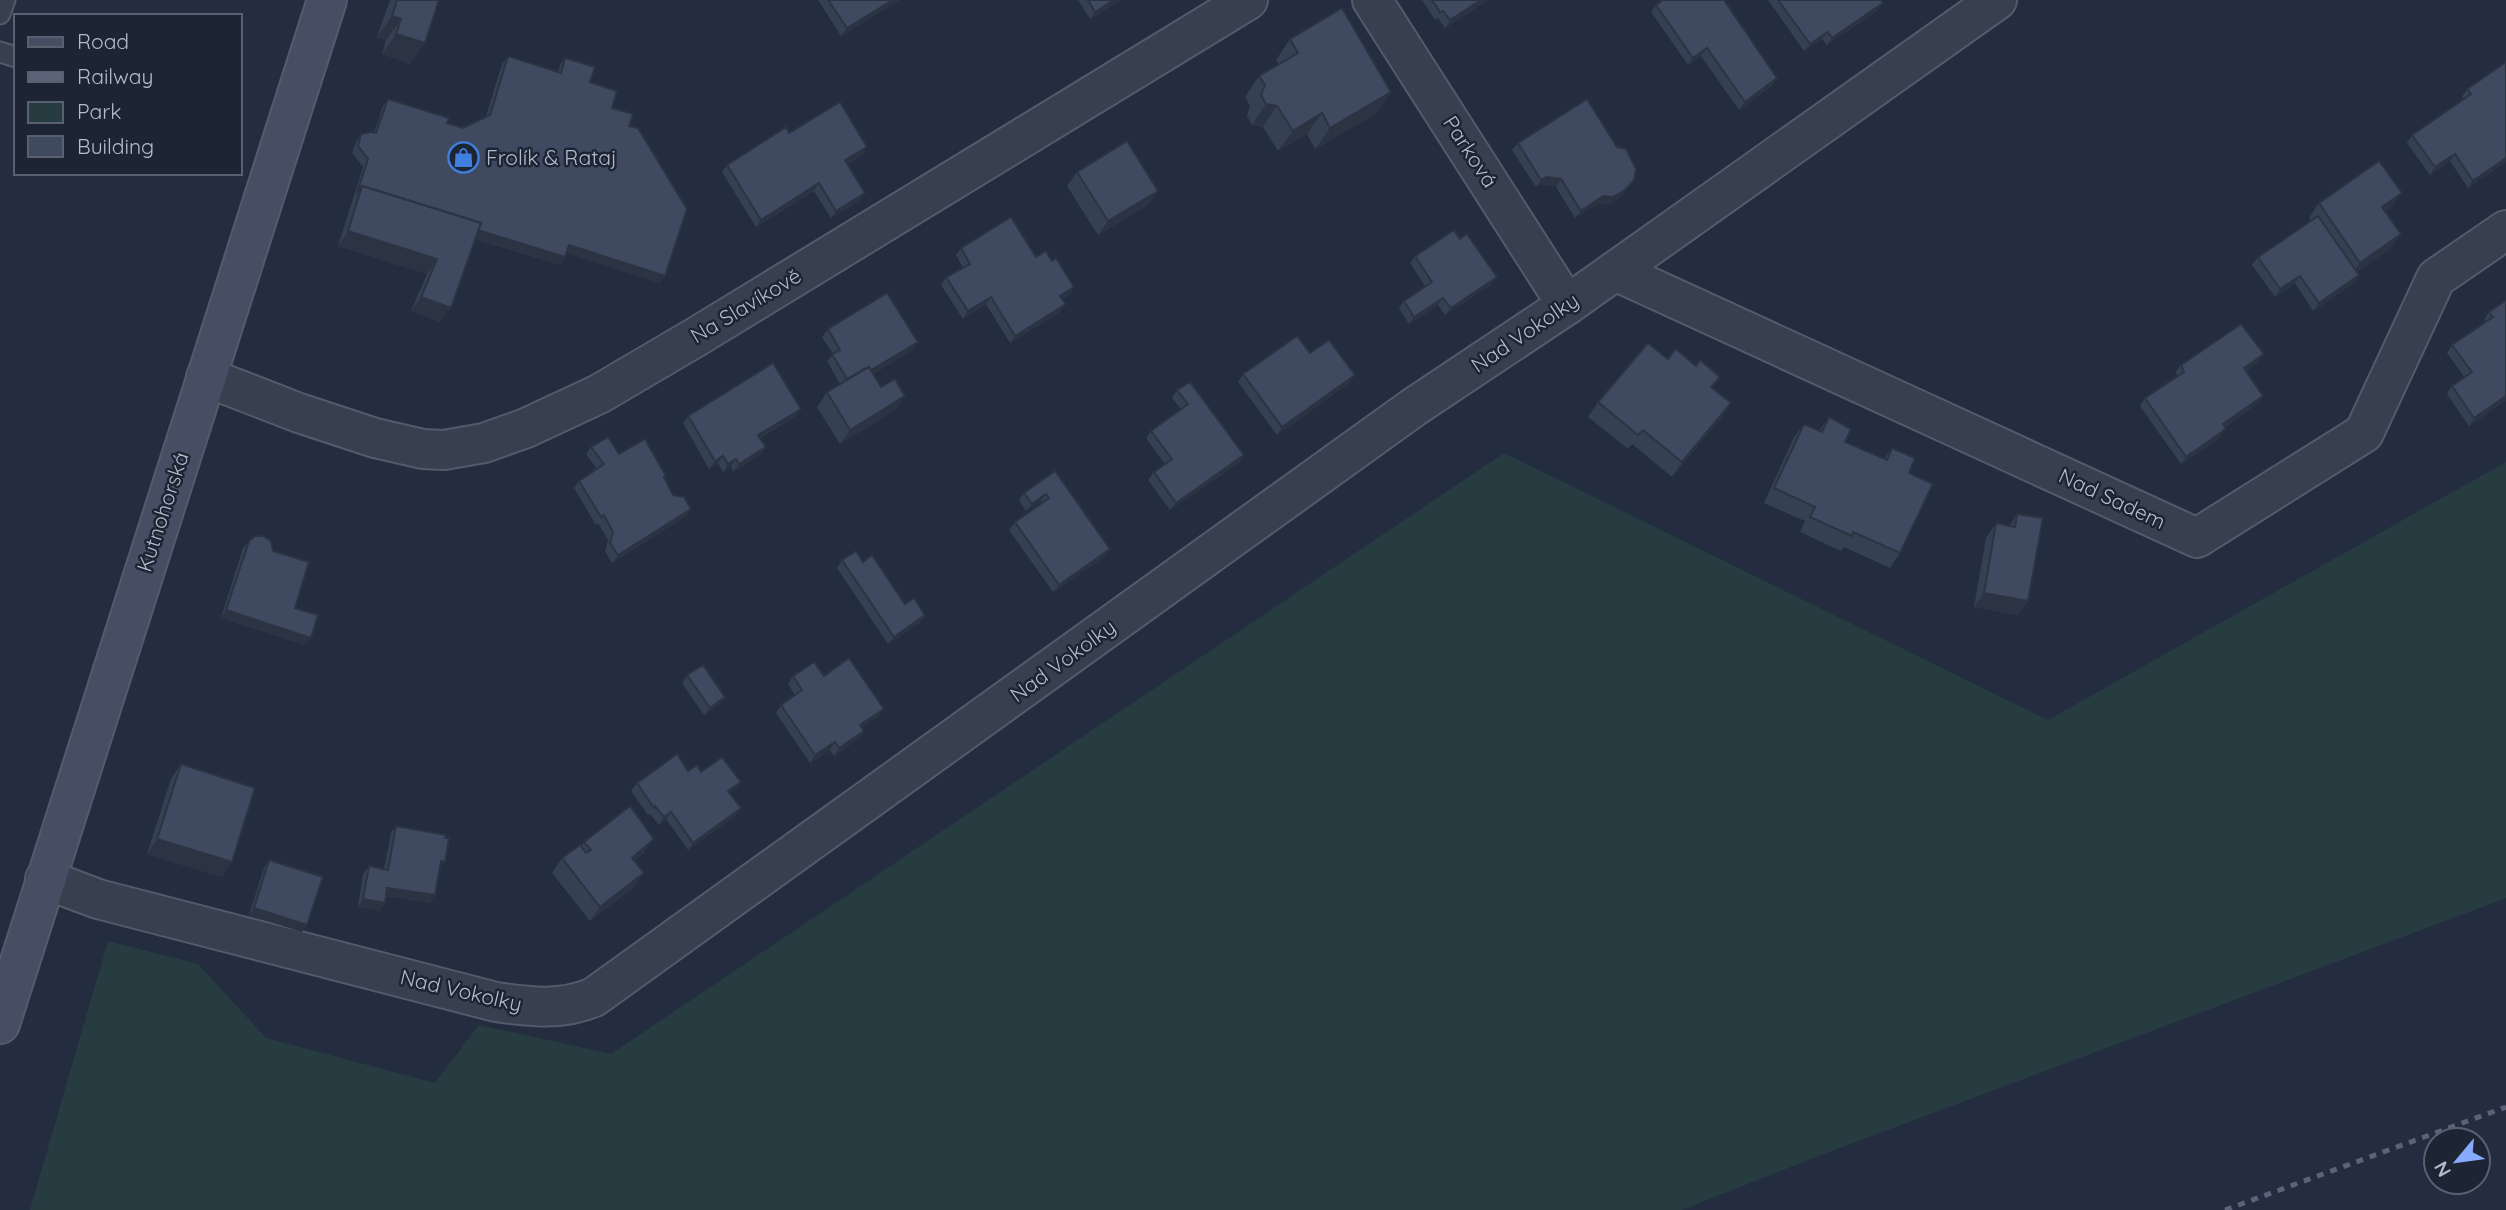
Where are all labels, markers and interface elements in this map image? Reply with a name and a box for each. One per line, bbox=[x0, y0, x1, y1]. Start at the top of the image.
legend bbox=[14, 14, 242, 175]
text: Road bbox=[77, 28, 129, 54]
text: Railway bbox=[77, 63, 153, 89]
text: Park bbox=[77, 98, 121, 124]
street label: Parková bbox=[1438, 111, 1504, 192]
text: Building bbox=[77, 133, 154, 159]
shop icon: Frolík & Rataj bbox=[446, 141, 480, 175]
place label: Frolík & Rataj bbox=[486, 144, 617, 170]
street label: Na Slavíkově bbox=[685, 262, 806, 348]
street label: Nad Vokolky bbox=[1466, 287, 1583, 378]
street label: Kutnohorská bbox=[130, 449, 194, 575]
street label: Nad Sadem bbox=[2055, 462, 2170, 534]
street label: Nad Vokolky bbox=[1005, 613, 1120, 707]
street label: Nad Vokolky bbox=[398, 963, 525, 1017]
north arrow bbox=[2422, 1126, 2492, 1196]
text: N bbox=[2428, 1157, 2456, 1181]

